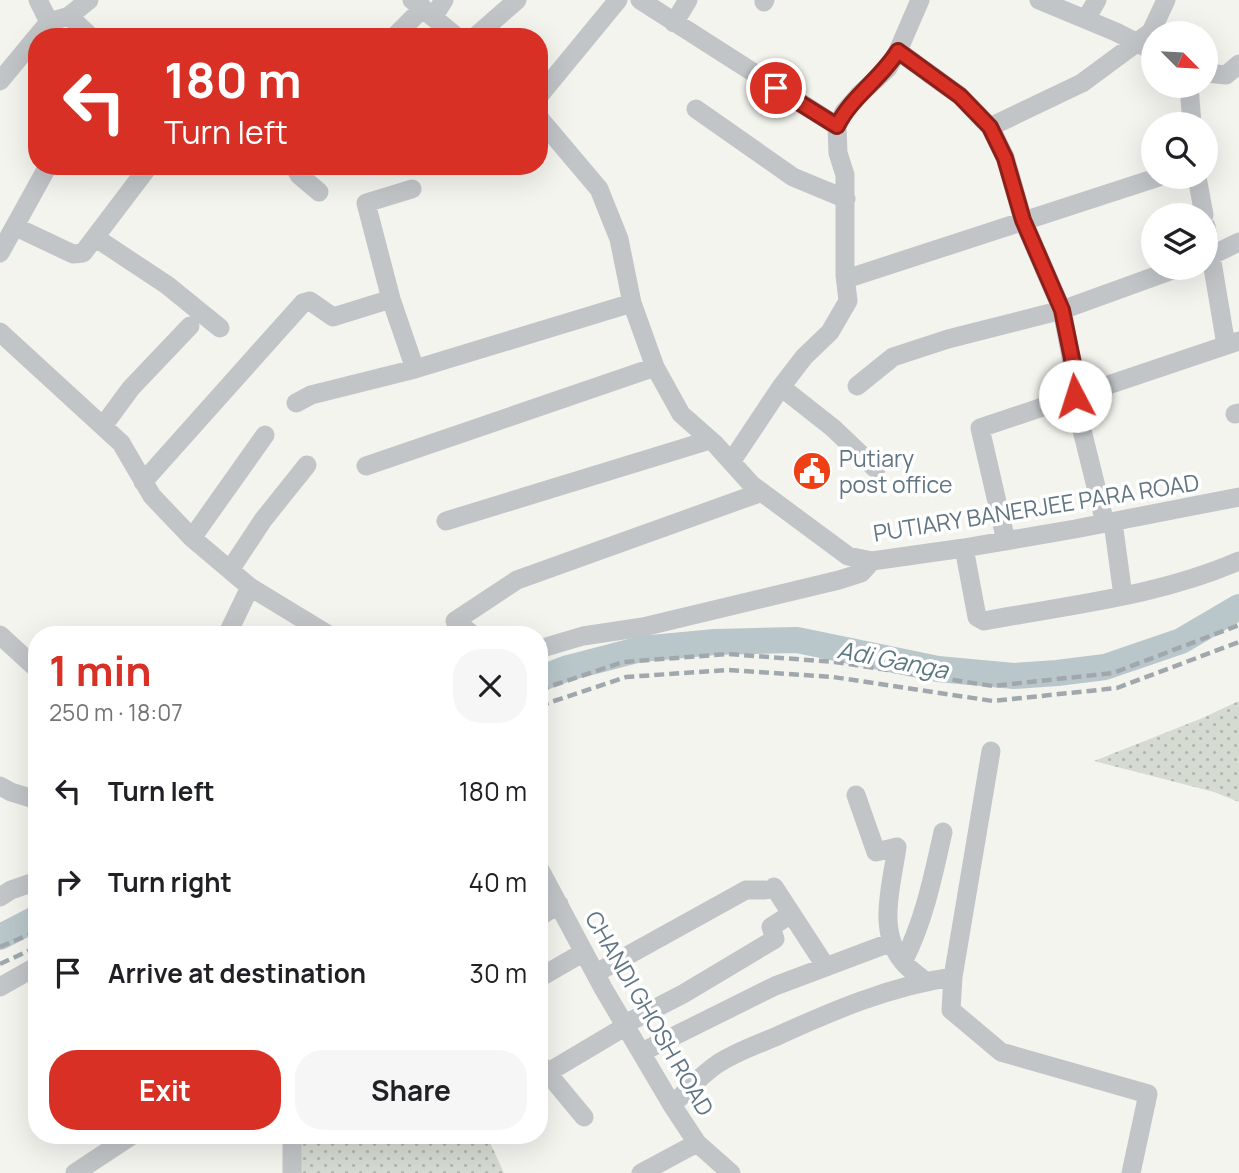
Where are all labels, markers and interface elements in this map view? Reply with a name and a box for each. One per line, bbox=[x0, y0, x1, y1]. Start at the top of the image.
north arrow bbox=[1141, 21, 1218, 98]
map controls bbox=[1141, 21, 1218, 280]
text: 180 m bbox=[164, 46, 302, 113]
icon: left bbox=[49, 56, 140, 147]
pin bbox=[746, 58, 806, 118]
icon: arrive bbox=[757, 69, 795, 107]
text: Turn left bbox=[164, 110, 288, 154]
button: search bbox=[1141, 112, 1218, 189]
button: layers bbox=[1141, 203, 1218, 280]
position arrow bbox=[1038, 359, 1112, 433]
place label: Putiary post office bbox=[839, 442, 952, 500]
public building icon: Putiary post office bbox=[791, 450, 833, 492]
street label: PUTIARY BANERJEE PARA ROAD bbox=[871, 465, 1201, 549]
water label: Adi Ganga bbox=[835, 632, 953, 686]
text: 1 min bbox=[49, 641, 152, 699]
button: close bbox=[453, 649, 527, 723]
text: 250 m · 18:07 bbox=[49, 696, 183, 728]
icon: left bbox=[49, 772, 87, 810]
text: Turn left bbox=[108, 773, 215, 809]
text: 180 m bbox=[459, 773, 527, 809]
icon: right bbox=[49, 863, 87, 901]
text: Turn right bbox=[108, 864, 232, 900]
text: 40 m bbox=[469, 864, 527, 900]
street label: CHANDI GHOSH ROAD bbox=[578, 905, 722, 1121]
icon: arrive bbox=[49, 954, 87, 992]
text: Arrive at destination bbox=[108, 955, 366, 991]
text: 30 m bbox=[470, 955, 527, 991]
button: Exit bbox=[49, 1050, 281, 1130]
button: Share bbox=[295, 1050, 527, 1130]

